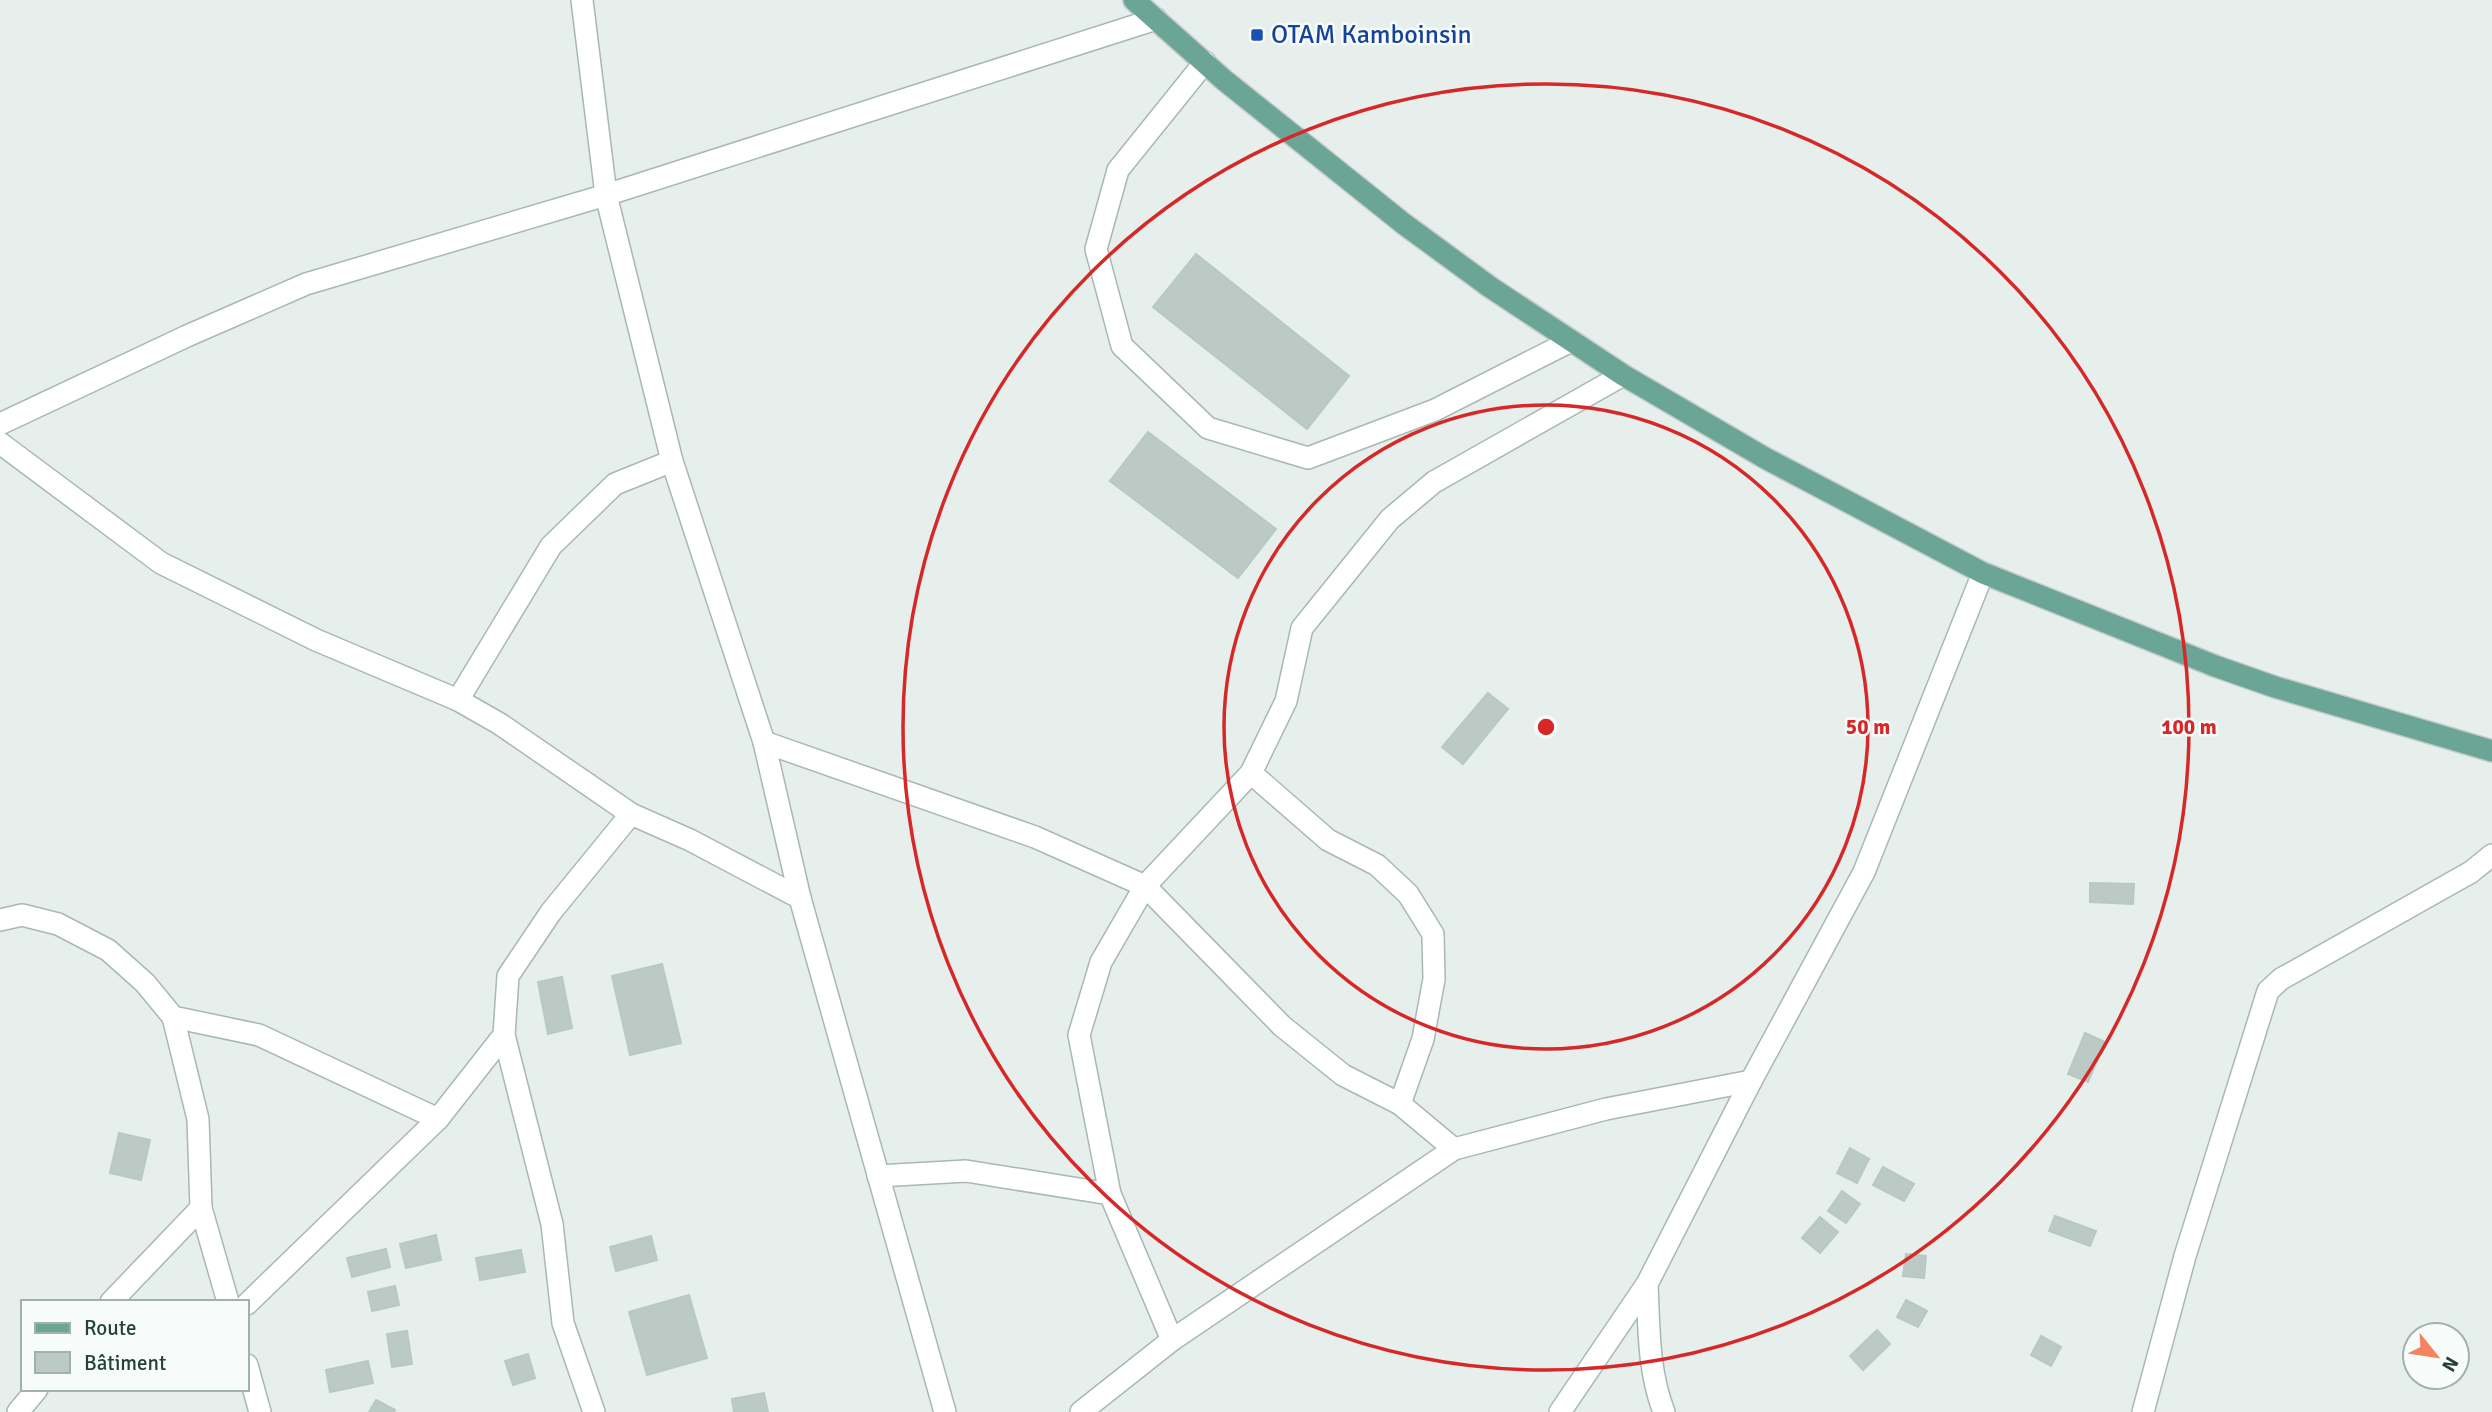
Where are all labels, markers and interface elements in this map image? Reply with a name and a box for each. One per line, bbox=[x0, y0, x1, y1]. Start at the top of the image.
place label: OTAM Kamboinsin bbox=[1271, 19, 1472, 51]
marker: OTAM Kamboinsin bbox=[1249, 27, 1265, 43]
text: 50 m bbox=[1846, 714, 1890, 740]
text: 100 m bbox=[2161, 714, 2217, 740]
centre of rings bbox=[1534, 715, 1558, 739]
legend bbox=[21, 1300, 248, 1391]
text: Route bbox=[84, 1315, 136, 1341]
north arrow bbox=[2401, 1321, 2471, 1391]
text: Bâtiment bbox=[84, 1350, 166, 1376]
text: N bbox=[2436, 1352, 2464, 1376]

